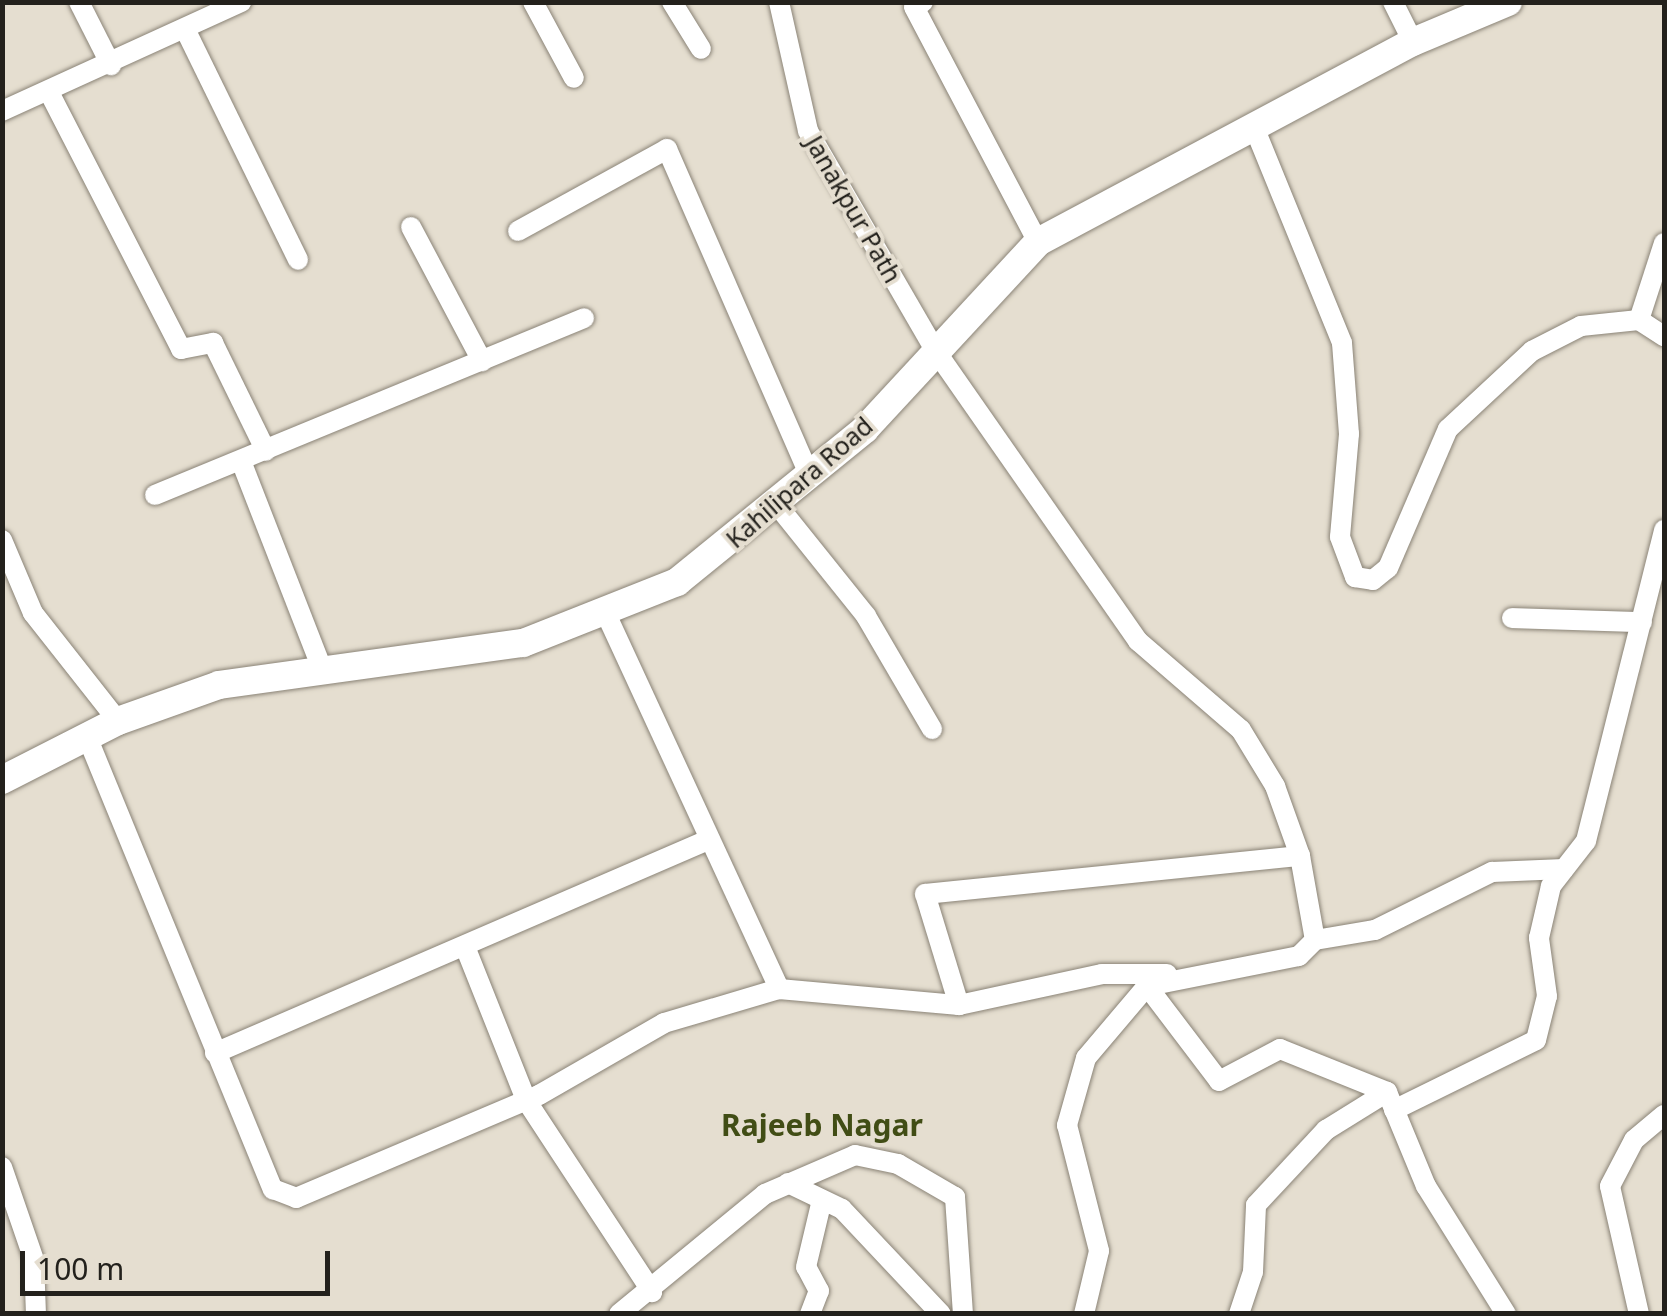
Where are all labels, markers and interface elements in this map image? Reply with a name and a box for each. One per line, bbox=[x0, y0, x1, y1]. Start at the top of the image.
street label: Janakpur Path bbox=[800, 130, 908, 288]
street label: Kahilipara Road bbox=[720, 410, 878, 554]
district label: Rajeeb Nagar bbox=[721, 1107, 923, 1143]
scale bar bbox=[25, 1231, 335, 1293]
text: 100 m bbox=[37, 1248, 124, 1289]

